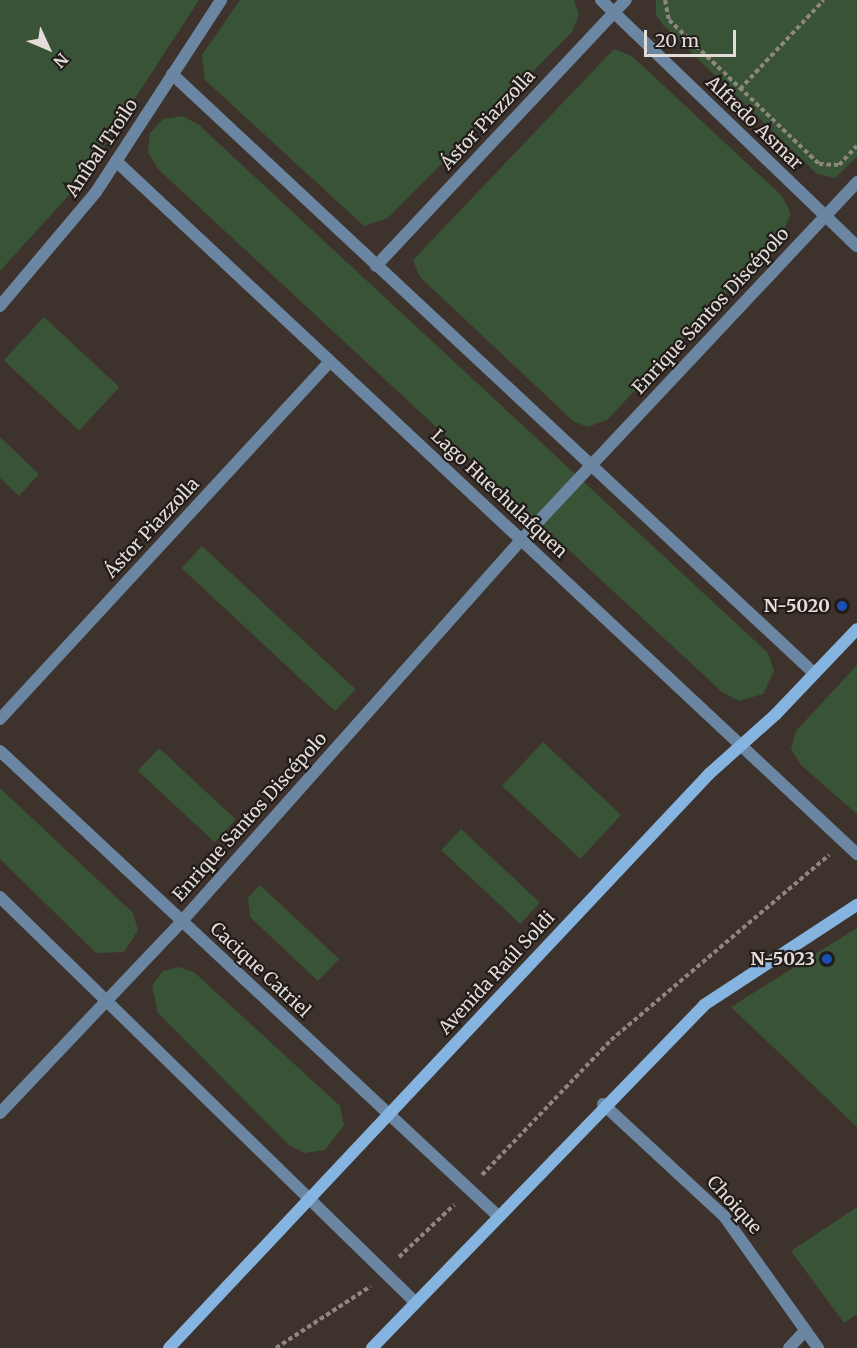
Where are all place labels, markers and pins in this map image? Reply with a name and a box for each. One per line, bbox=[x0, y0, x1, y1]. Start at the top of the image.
place label: N-5020 bbox=[764, 595, 830, 617]
marker: N-5020 bbox=[835, 599, 849, 613]
place label: N-5023 bbox=[751, 948, 815, 970]
marker: N-5023 bbox=[820, 952, 834, 966]

